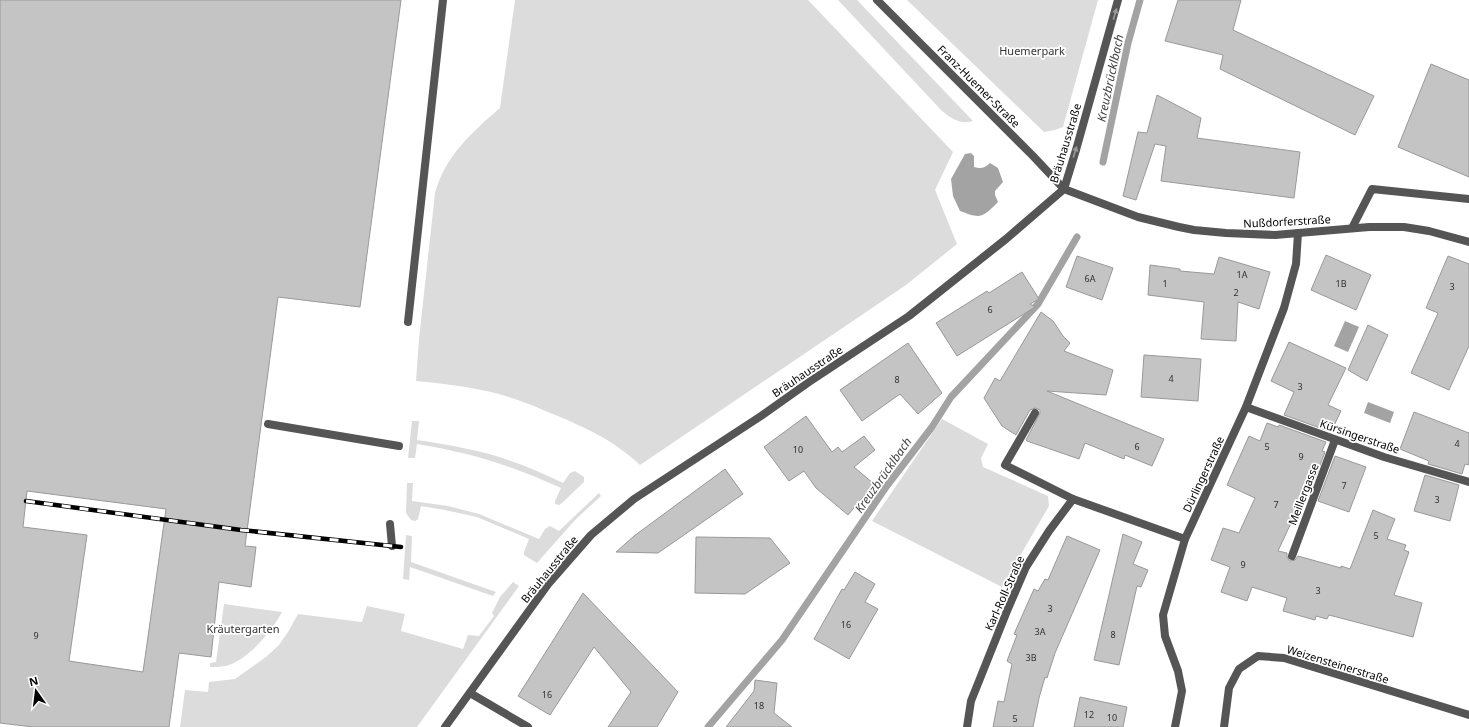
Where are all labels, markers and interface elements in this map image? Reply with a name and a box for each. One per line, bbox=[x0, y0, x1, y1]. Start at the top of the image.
one-way arrow bbox=[1112, 7, 1118, 20]
water label: Kreuzbrücklbach bbox=[1092, 33, 1128, 123]
street label: Franz-Huemer-Straße bbox=[934, 41, 1024, 131]
park label: Huemerpark bbox=[999, 43, 1065, 58]
street label: Bräuhausstraße bbox=[1046, 101, 1084, 185]
one-way arrow bbox=[1072, 146, 1078, 158]
street label: Nußdorferstraße bbox=[1243, 211, 1331, 231]
house number: 1A bbox=[1237, 268, 1248, 281]
house number: 6A bbox=[1085, 272, 1096, 285]
house number: 1 bbox=[1162, 277, 1168, 290]
house number: 1B bbox=[1336, 277, 1347, 290]
house number: 3 bbox=[1449, 280, 1455, 293]
house number: 2 bbox=[1233, 286, 1239, 299]
house number: 6 bbox=[987, 303, 993, 316]
street label: Bräuhausstraße bbox=[769, 342, 845, 400]
house number: 4 bbox=[1168, 372, 1174, 385]
house number: 8 bbox=[894, 373, 900, 386]
house number: 3 bbox=[1297, 380, 1303, 393]
street label: Kürsingerstraße bbox=[1318, 415, 1402, 457]
water label: Kreuzbrücklbach bbox=[851, 434, 915, 516]
street label: Dürlingerstraße bbox=[1179, 434, 1227, 514]
house number: 4 bbox=[1454, 437, 1460, 450]
house number: 6 bbox=[1134, 440, 1140, 453]
house number: 5 bbox=[1264, 440, 1270, 453]
house number: 10 bbox=[793, 443, 803, 456]
house number: 9 bbox=[1298, 450, 1304, 463]
street label: Meillergasse bbox=[1284, 461, 1322, 527]
house number: 7 bbox=[1341, 479, 1347, 492]
house number: 3 bbox=[1434, 493, 1440, 506]
house number: 7 bbox=[1273, 498, 1279, 511]
house number: 5 bbox=[1373, 529, 1379, 542]
street label: Bräuhausstraße bbox=[517, 532, 581, 606]
street label: Karl-Roll-Straße bbox=[981, 553, 1027, 633]
house number: 9 bbox=[1240, 558, 1246, 571]
house number: 3 bbox=[1315, 584, 1321, 597]
house number: 3 bbox=[1047, 602, 1053, 615]
house number: 16 bbox=[841, 618, 851, 631]
park label: Kräutergarten bbox=[206, 621, 280, 636]
house number: 3A bbox=[1035, 625, 1046, 638]
house number: 8 bbox=[1110, 628, 1116, 641]
house number: 9 bbox=[33, 629, 39, 642]
street label: Weizensteinerstraße bbox=[1285, 641, 1391, 687]
house number: 3B bbox=[1026, 651, 1037, 664]
north arrow bbox=[16, 671, 56, 711]
text: N bbox=[27, 672, 40, 689]
house number: 16 bbox=[542, 688, 552, 701]
house number: 18 bbox=[754, 699, 764, 712]
house number: 12 bbox=[1084, 708, 1094, 721]
house number: 10 bbox=[1107, 711, 1117, 724]
house number: 5 bbox=[1012, 712, 1018, 725]

